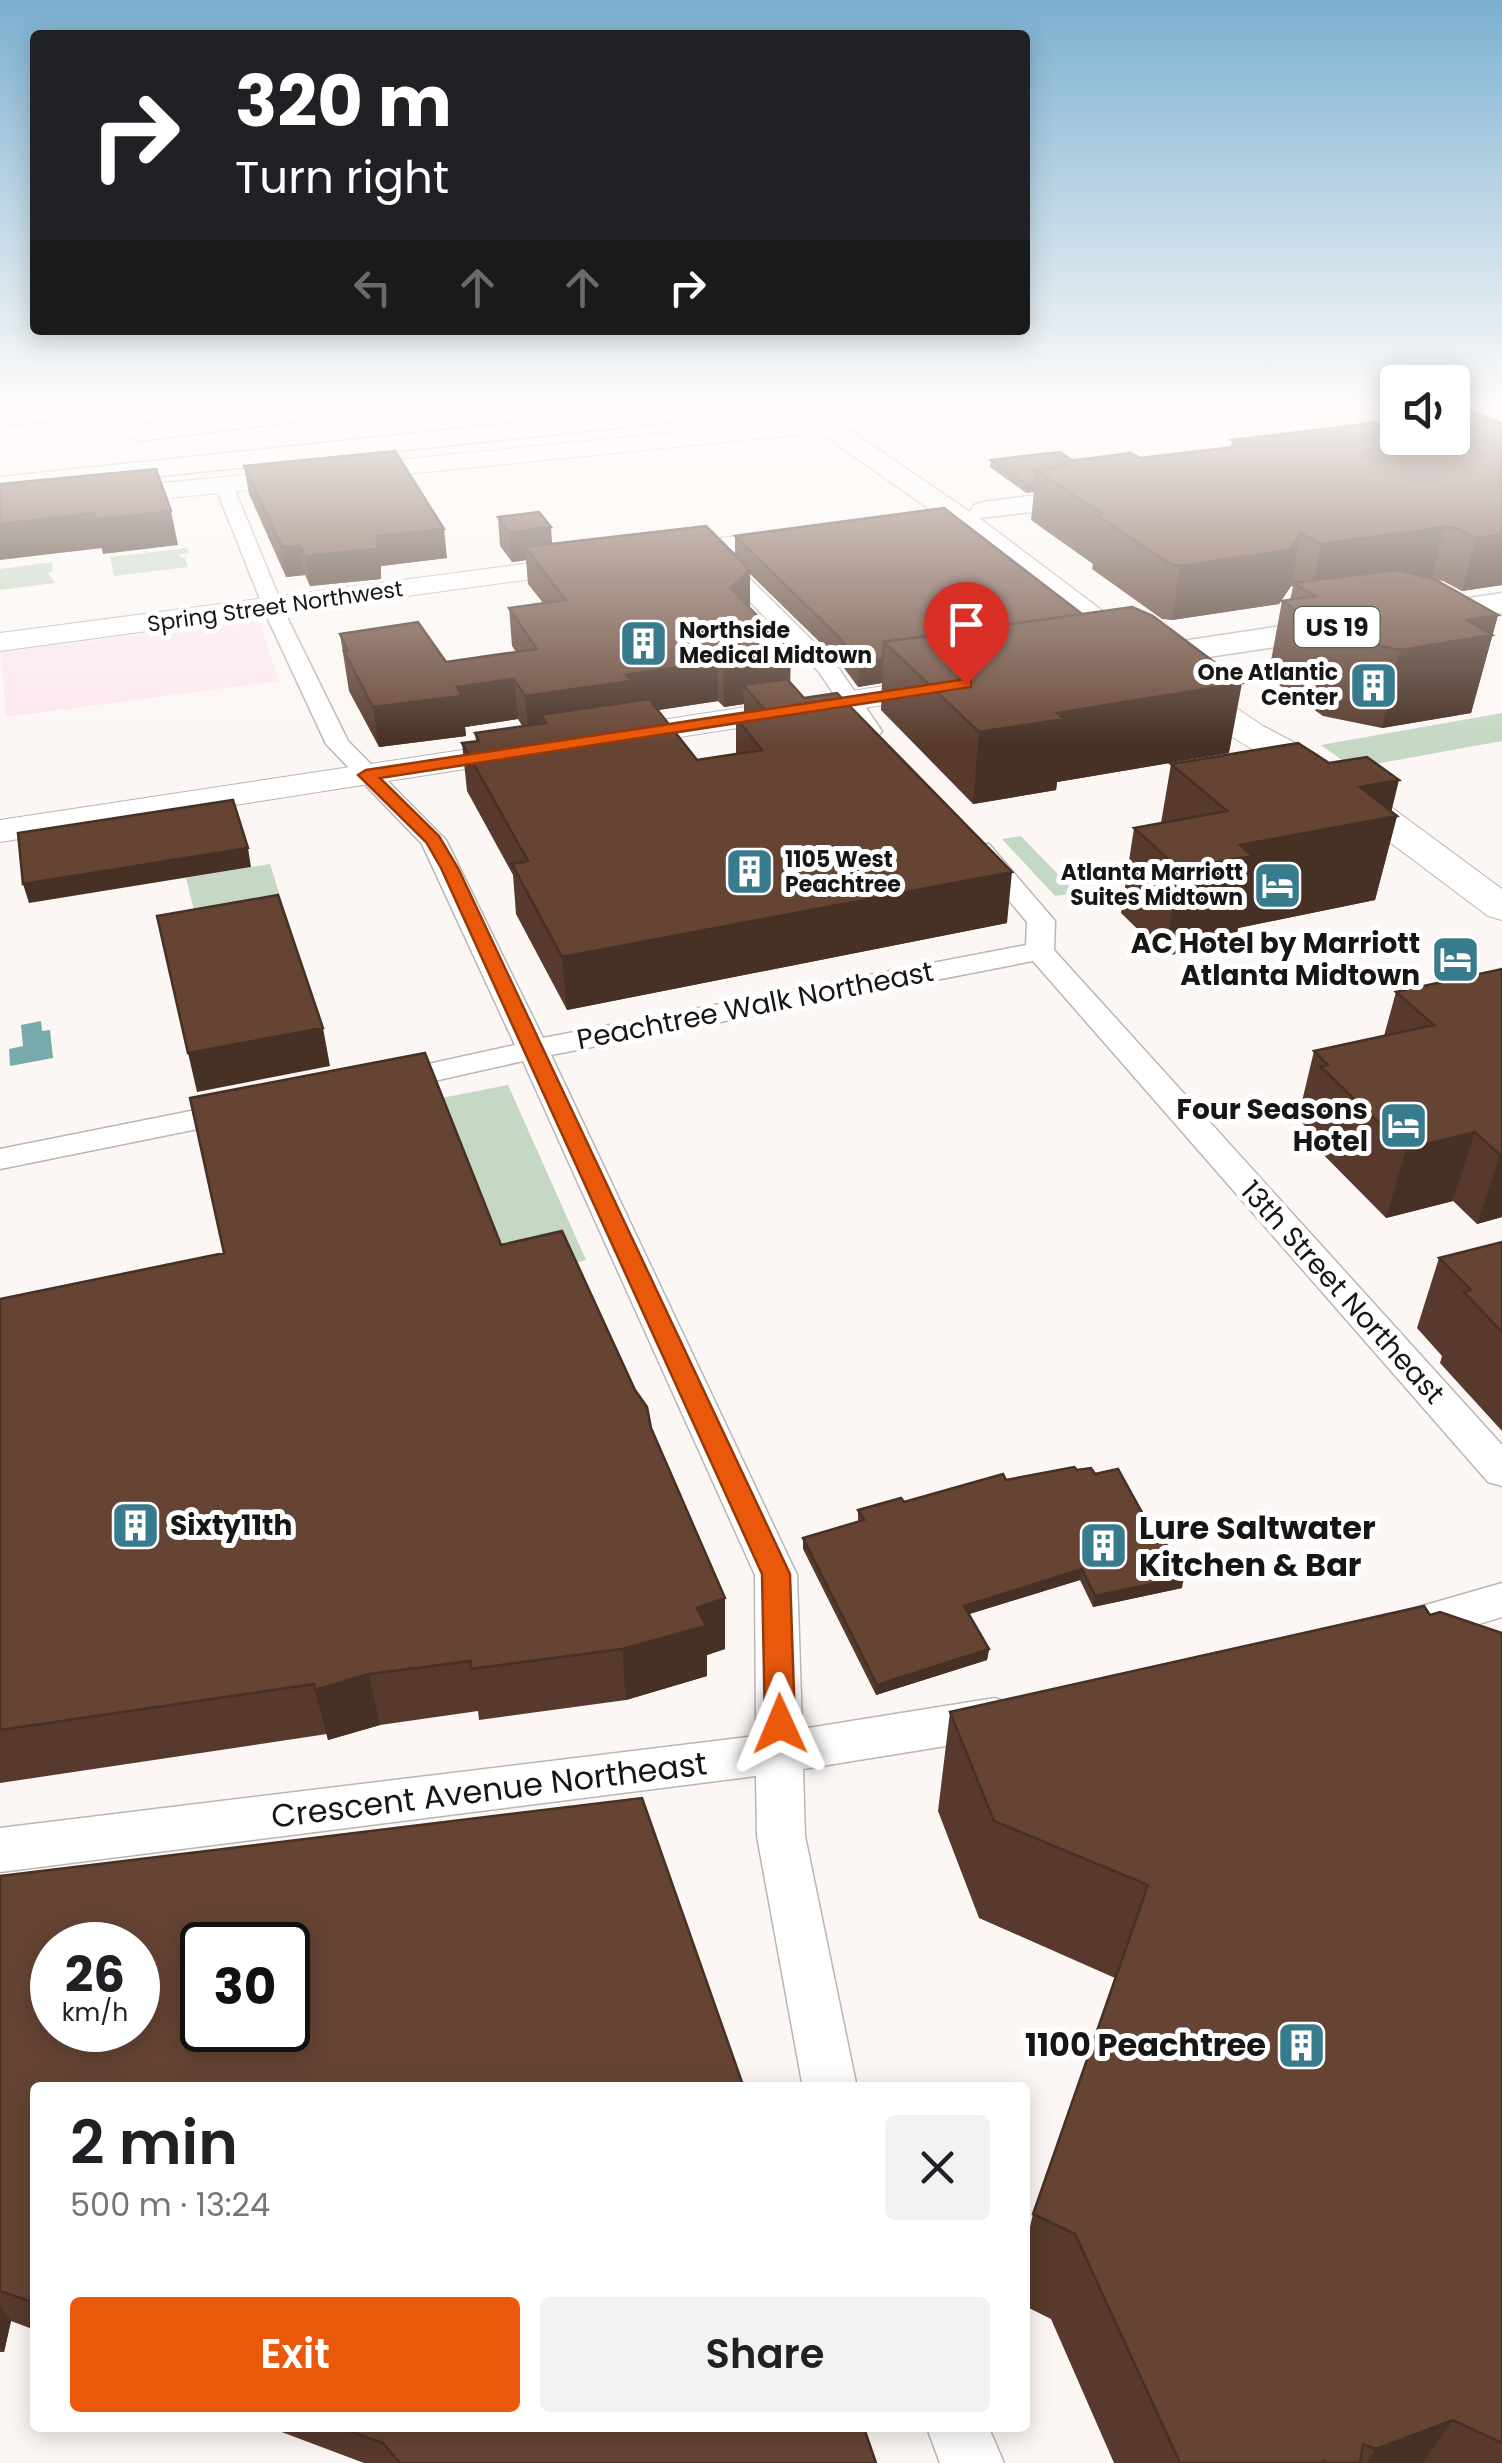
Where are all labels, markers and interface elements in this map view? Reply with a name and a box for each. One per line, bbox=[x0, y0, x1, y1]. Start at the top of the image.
text: 320 m bbox=[235, 52, 452, 151]
icon: right bbox=[70, 70, 200, 200]
text: Turn right bbox=[235, 146, 449, 209]
icon: left bbox=[345, 260, 400, 315]
icon: ahead bbox=[450, 260, 505, 315]
icon: ahead bbox=[555, 260, 610, 315]
icon: right bbox=[660, 260, 715, 315]
map controls bbox=[1380, 365, 1470, 455]
button: sound bbox=[1380, 365, 1470, 455]
street label: Spring Street Northwest bbox=[145, 573, 405, 640]
pin bbox=[924, 582, 1009, 685]
icon: arrive bbox=[939, 597, 994, 652]
road number: US 19 bbox=[1294, 607, 1380, 647]
place label: Northside Medical Midtown bbox=[679, 615, 872, 671]
building icon: Northside Medical Midtown bbox=[618, 617, 670, 669]
place label: One Atlantic Center bbox=[1198, 657, 1338, 713]
building icon: One Atlantic Center bbox=[1347, 659, 1399, 711]
place label: 1105 West Peachtree bbox=[785, 844, 901, 900]
building icon: 1105 West Peachtree bbox=[724, 846, 776, 898]
place label: Atlanta Marriott Suites Midtown bbox=[1061, 857, 1243, 913]
hotel icon: Atlanta Marriott Suites Midtown bbox=[1252, 859, 1304, 911]
place label: AC Hotel by Marriott Atlanta Midtown bbox=[1131, 924, 1420, 995]
hotel icon: AC Hotel by Marriott Atlanta Midtown bbox=[1429, 933, 1481, 985]
street label: Peachtree Walk Northeast bbox=[573, 952, 937, 1059]
place label: Four Seasons Hotel bbox=[1177, 1090, 1368, 1161]
hotel icon: Four Seasons Hotel bbox=[1377, 1099, 1429, 1151]
street label: 13th Street Northeast bbox=[1232, 1172, 1453, 1412]
building icon: Sixty11th bbox=[109, 1499, 161, 1551]
place label: Lure Saltwater Kitchen & Bar bbox=[1139, 1505, 1376, 1587]
place label: Sixty11th bbox=[170, 1506, 292, 1545]
building icon: Lure Saltwater Kitchen & Bar bbox=[1078, 1520, 1130, 1572]
position arrow bbox=[728, 1672, 832, 1776]
street label: Crescent Avenue Northeast bbox=[268, 1740, 709, 1839]
speed limit sign: 30 bbox=[180, 1922, 310, 2052]
text: 26 bbox=[65, 1939, 125, 2010]
text: km/h bbox=[62, 1995, 128, 2030]
building icon: 1100 Peachtree bbox=[1275, 2019, 1327, 2071]
place label: 1100 Peachtree bbox=[1025, 2022, 1266, 2067]
text: 2 min bbox=[70, 2101, 238, 2185]
button: close bbox=[885, 2115, 990, 2220]
text: 500 m · 13:24 bbox=[70, 2182, 270, 2227]
button: Exit bbox=[70, 2297, 520, 2412]
button: Share bbox=[540, 2297, 990, 2412]

